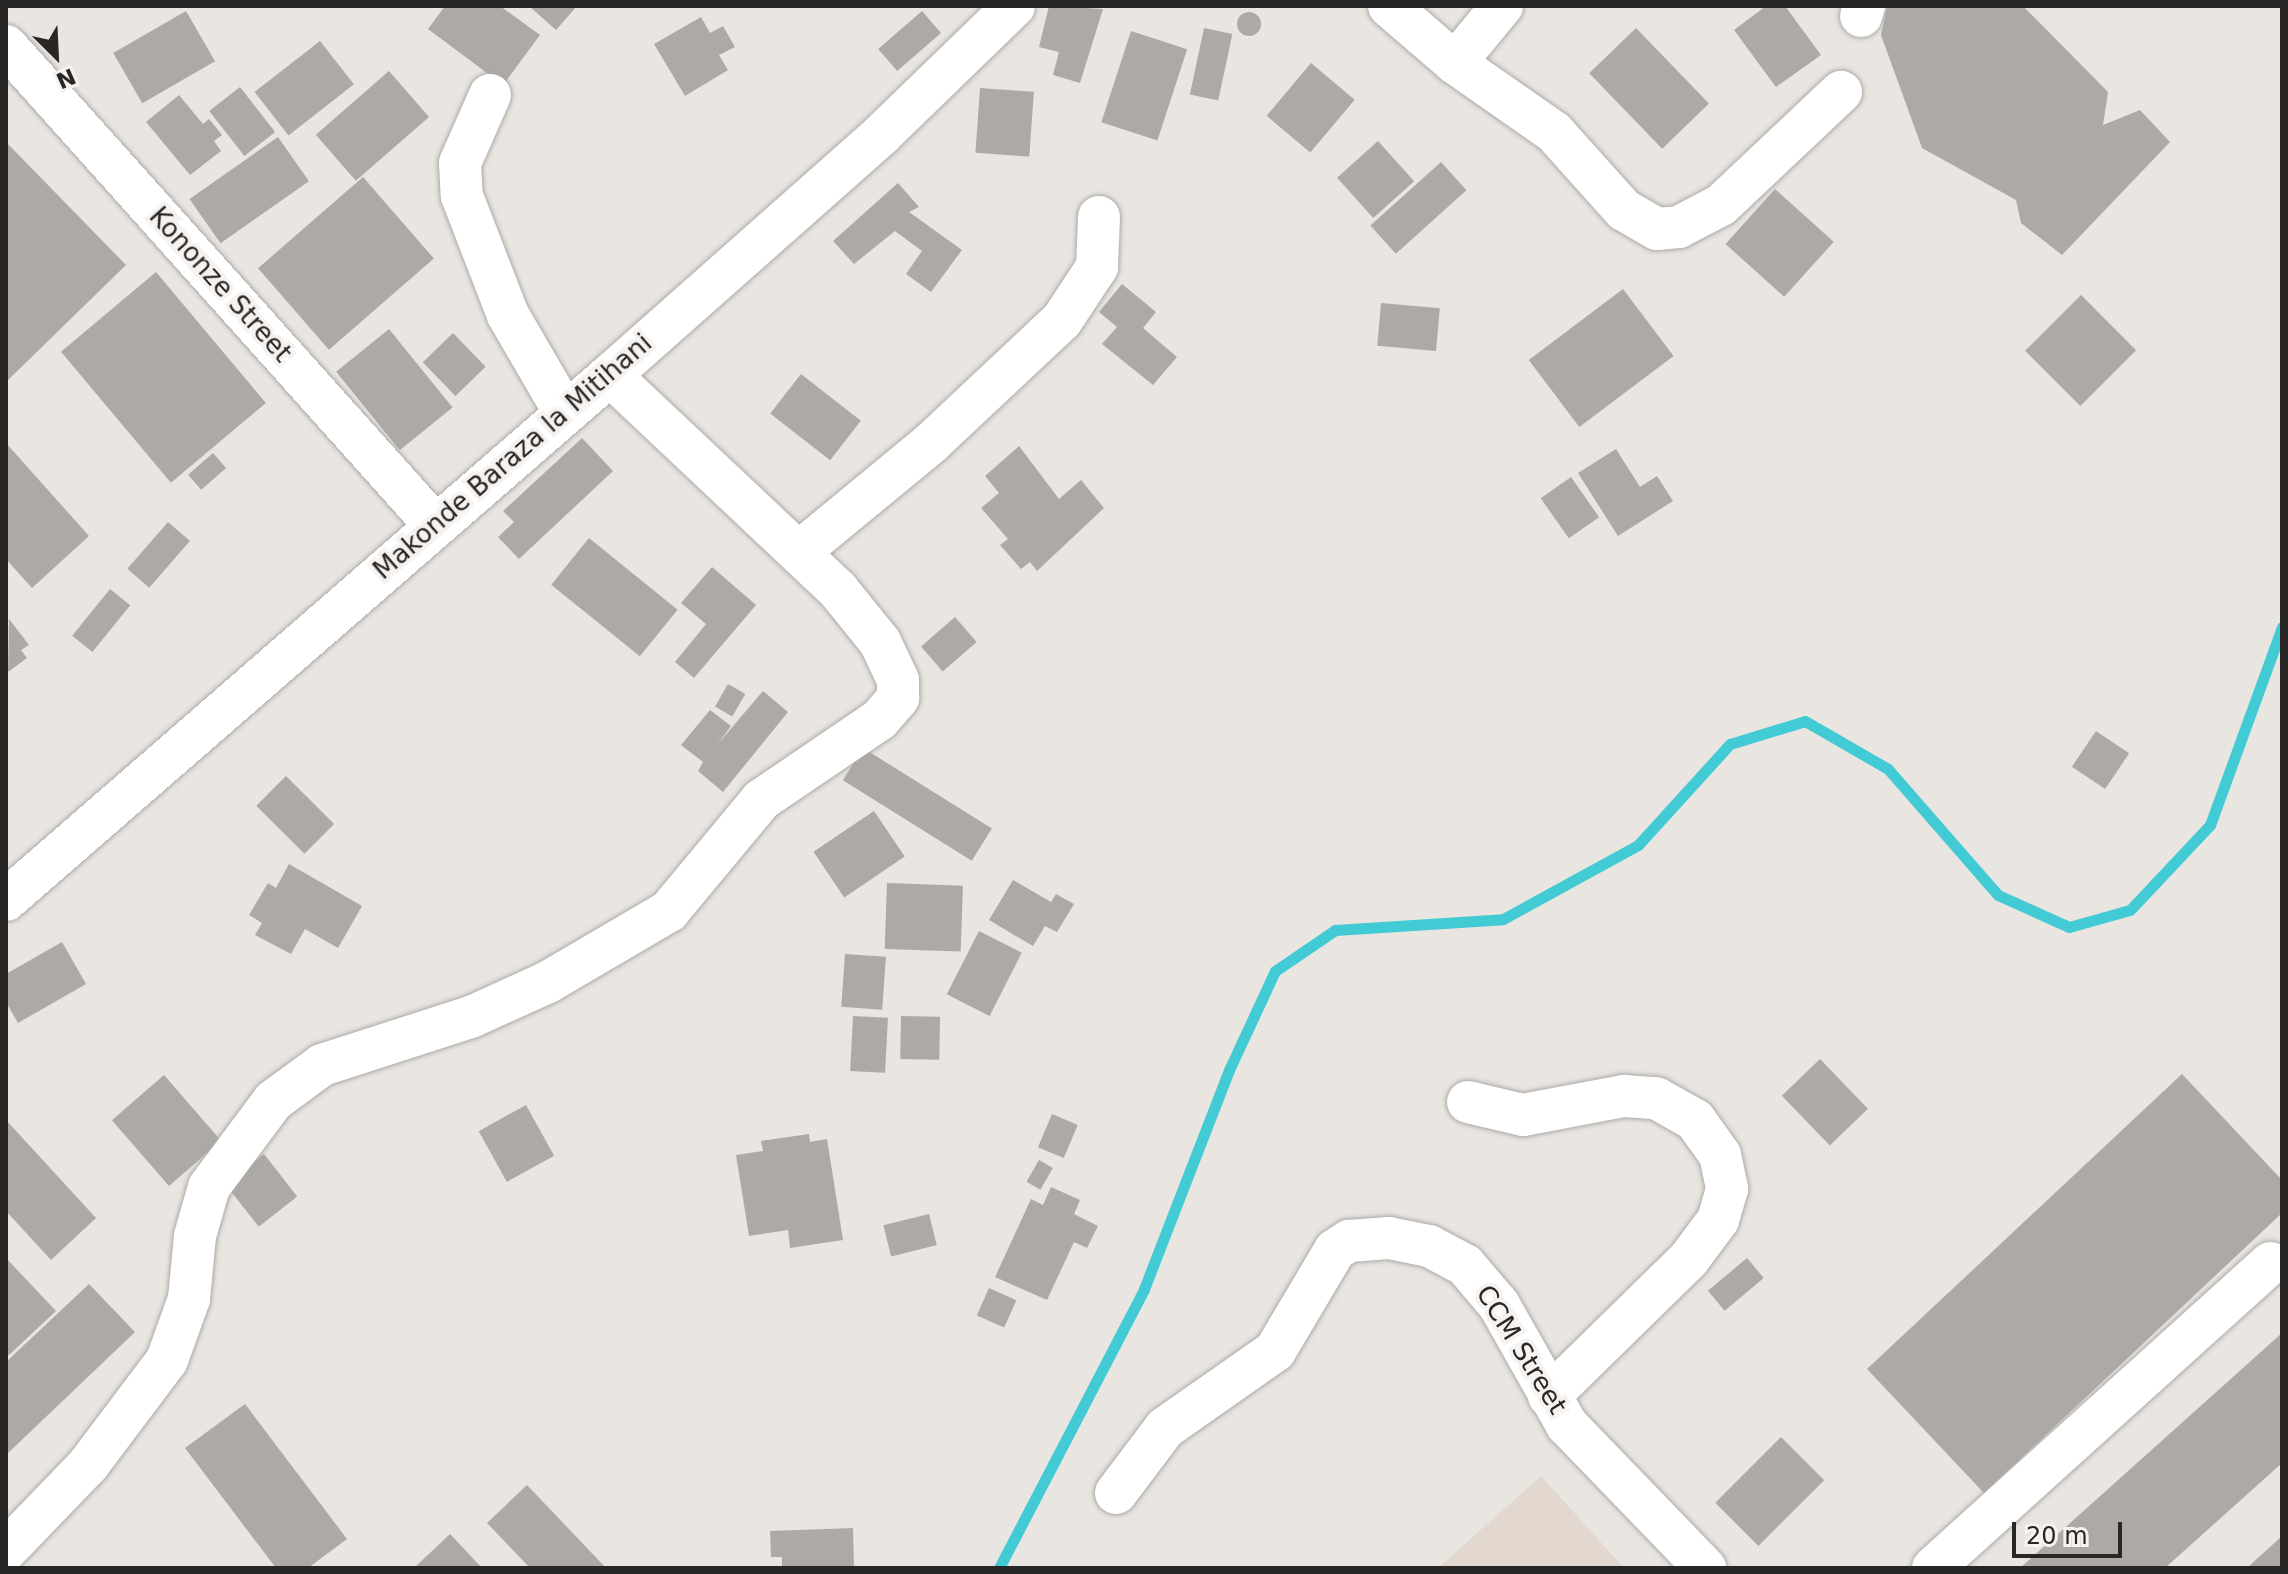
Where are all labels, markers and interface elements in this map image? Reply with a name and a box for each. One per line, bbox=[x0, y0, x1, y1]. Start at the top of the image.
north arrow bbox=[16, 16, 96, 96]
text: N bbox=[52, 63, 79, 94]
street label: Kononze Street bbox=[142, 201, 298, 369]
street label: Makonde Baraza la Mitihani bbox=[367, 328, 659, 586]
street label: CCM Street bbox=[1469, 1280, 1573, 1420]
scale bar bbox=[2016, 1506, 2126, 1556]
text: 20 m bbox=[2026, 1522, 2088, 1550]

